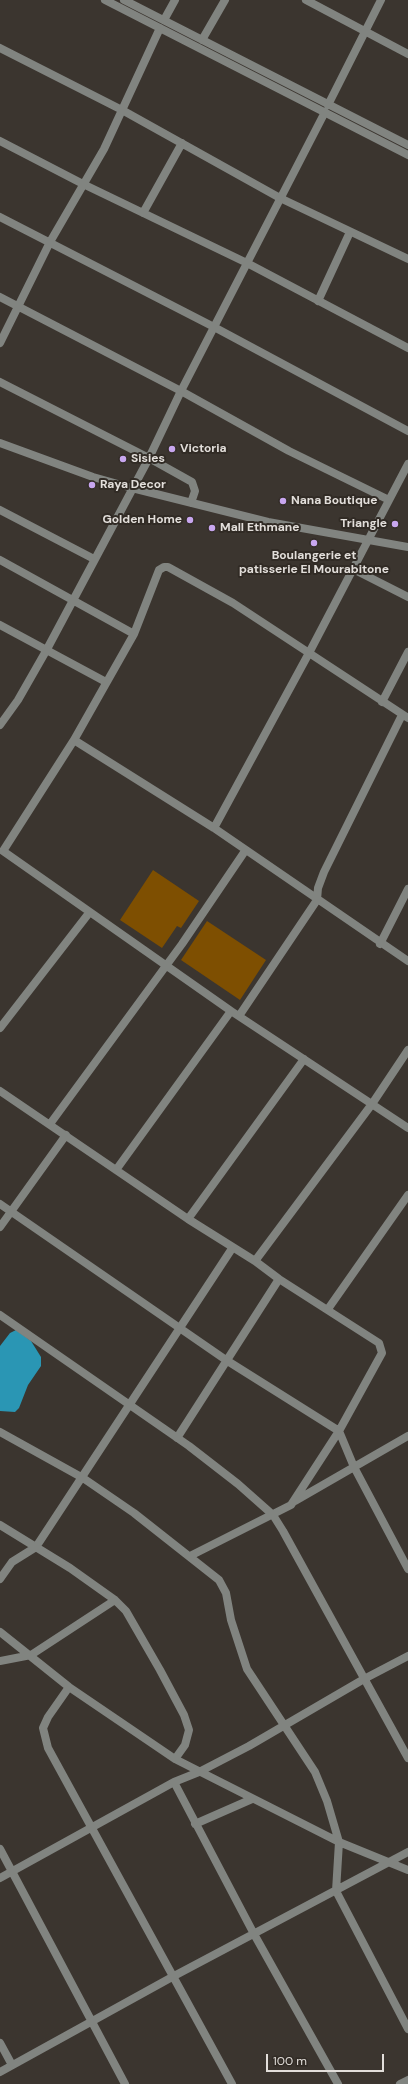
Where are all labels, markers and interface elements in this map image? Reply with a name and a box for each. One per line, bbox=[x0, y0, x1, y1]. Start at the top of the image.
place label: Victoria bbox=[180, 442, 227, 456]
marker: Victoria bbox=[167, 444, 177, 454]
place label: Sisies bbox=[131, 452, 165, 466]
marker: Sisies bbox=[118, 454, 128, 464]
place label: Raya Decor bbox=[100, 478, 166, 492]
marker: Raya Decor bbox=[87, 480, 97, 490]
place label: Nana Boutique bbox=[291, 494, 377, 508]
marker: Nana Boutique bbox=[278, 496, 288, 506]
place label: Golden Home bbox=[102, 513, 182, 527]
marker: Golden Home bbox=[185, 515, 195, 525]
place label: Triangle bbox=[340, 517, 387, 531]
marker: Triangle bbox=[390, 519, 400, 529]
place label: Mall Ethmane bbox=[220, 521, 299, 535]
marker: Mall Ethmane bbox=[207, 523, 217, 533]
marker: Boulangerie et patisserie El Mourabitone bbox=[309, 538, 319, 548]
place label: Boulangerie et patisserie El Mourabitone bbox=[239, 549, 389, 577]
scale bar bbox=[268, 2046, 386, 2072]
text: 100 m bbox=[273, 2053, 307, 2069]

